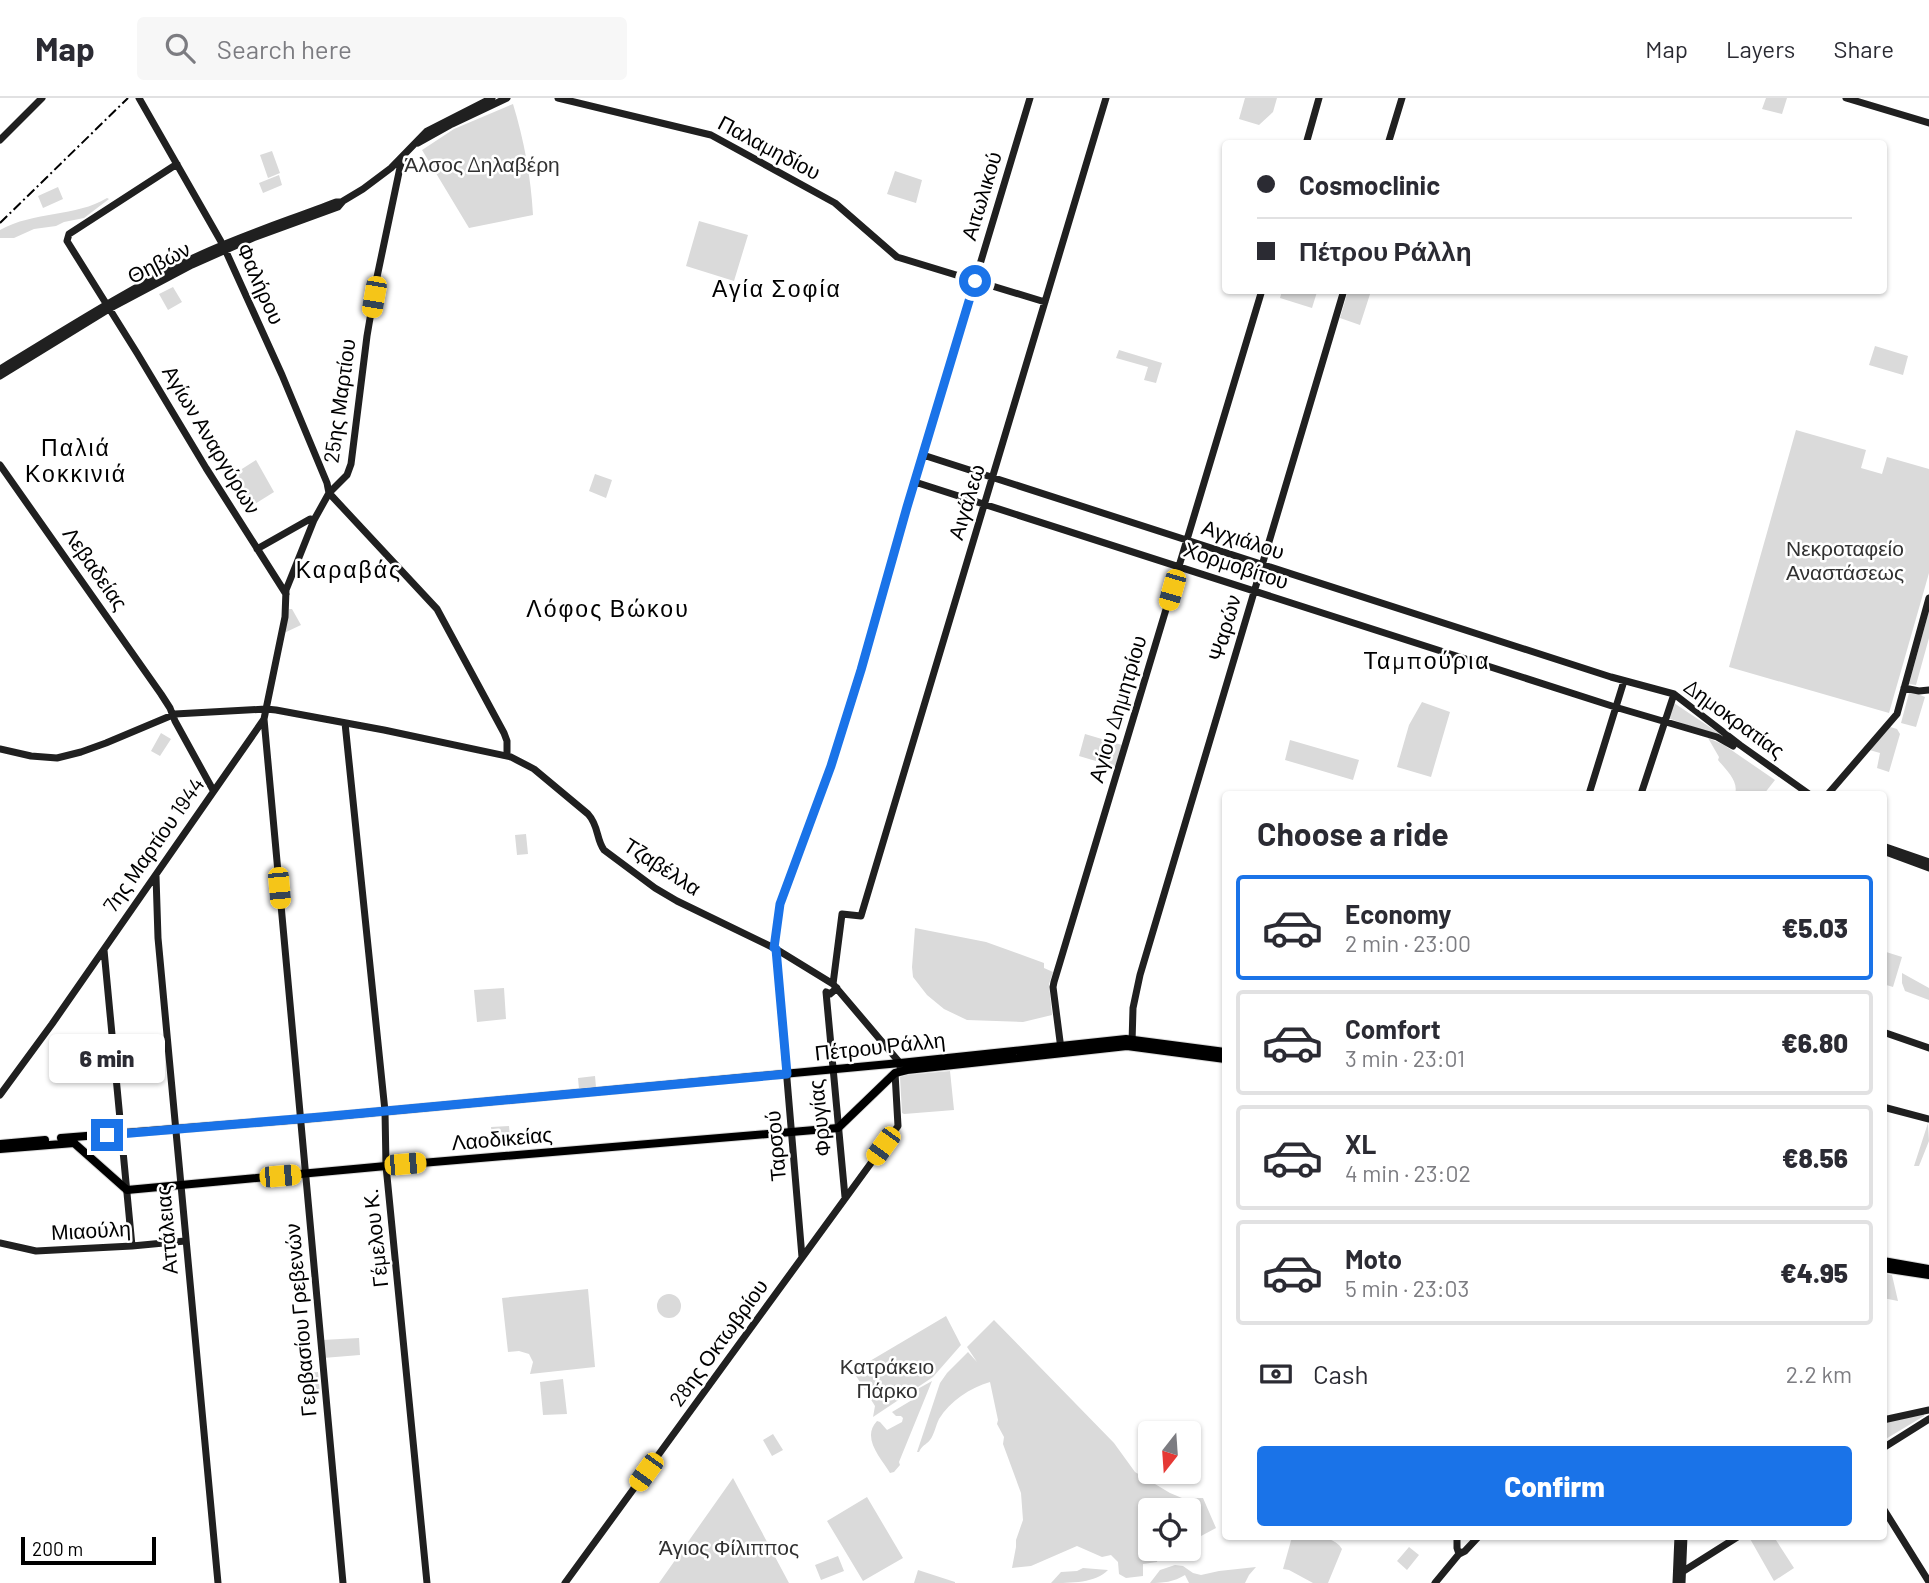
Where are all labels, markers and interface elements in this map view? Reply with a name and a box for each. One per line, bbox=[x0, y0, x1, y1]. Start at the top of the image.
search box bbox=[137, 17, 627, 80]
text: Map bbox=[35, 28, 95, 68]
icon: search bbox=[161, 29, 199, 67]
text: Search here bbox=[217, 33, 352, 64]
text: Map bbox=[1645, 34, 1688, 63]
text: Layers bbox=[1726, 34, 1795, 63]
text: Share bbox=[1833, 34, 1894, 63]
street label: Παλαμηδίου bbox=[714, 109, 825, 184]
street label: Αιτωλικού bbox=[955, 148, 1006, 243]
park label: Άλσος Δηλαβέρη bbox=[404, 151, 560, 176]
text: Cosmoclinic bbox=[1299, 169, 1440, 200]
street label: Θηβών bbox=[123, 235, 194, 288]
text: Πέτρου Ράλλη bbox=[1299, 235, 1472, 266]
street label: Φαλήρου bbox=[232, 239, 290, 328]
route start bbox=[959, 265, 991, 297]
car bbox=[361, 274, 388, 320]
district label: Αγία Σοφία bbox=[712, 274, 842, 302]
street label: 25ης Μαρτίου bbox=[317, 337, 360, 465]
street label: Αγίων Αναργύρων bbox=[158, 360, 267, 518]
district label: Παλιά Κοκκινιά bbox=[25, 433, 127, 487]
street label: Αιγάλεω bbox=[942, 461, 989, 542]
street label: Αγχιάλου bbox=[1199, 514, 1288, 564]
street label: Λεβαδείας bbox=[59, 522, 134, 614]
park label: Νεκροταφείο Αναστάσεως bbox=[1786, 535, 1904, 584]
street label: Χορμοβίτου bbox=[1181, 536, 1292, 593]
district label: Καραβάς bbox=[296, 555, 402, 583]
car bbox=[1157, 567, 1188, 613]
street label: Ψαρών bbox=[1202, 592, 1245, 664]
district label: Λόφος Βώκου bbox=[526, 594, 690, 622]
street label: Αγίου Δημητρίου bbox=[1082, 632, 1151, 785]
district label: Ταμπούρια bbox=[1363, 646, 1491, 674]
street label: Δημοκρατίας bbox=[1680, 673, 1790, 763]
street label: 7ης Μαρτίου 1944 bbox=[97, 772, 209, 916]
text: Choose a ride bbox=[1257, 814, 1449, 852]
street label: Τζαβέλλα bbox=[619, 832, 706, 900]
car bbox=[267, 866, 292, 910]
icon: car bbox=[1261, 896, 1324, 959]
text: Economy bbox=[1345, 898, 1451, 929]
text: €5.03 bbox=[1782, 912, 1848, 943]
text: 2 min · 23:00 bbox=[1345, 929, 1471, 957]
icon: car bbox=[1261, 1011, 1324, 1074]
text: Comfort bbox=[1345, 1013, 1441, 1044]
street label: Πέτρου Ράλλη bbox=[813, 1026, 946, 1065]
text: €6.80 bbox=[1781, 1027, 1848, 1058]
callout: 6 min bbox=[49, 1034, 165, 1082]
text: 6 min bbox=[80, 1044, 134, 1072]
text: 3 min · 23:01 bbox=[1345, 1044, 1465, 1072]
street label: Φρυγίας bbox=[802, 1078, 835, 1158]
street label: Ταρσού bbox=[759, 1110, 790, 1182]
route end bbox=[91, 1119, 123, 1151]
street label: Λαοδικείας bbox=[450, 1121, 553, 1154]
car bbox=[863, 1123, 904, 1169]
icon: car bbox=[1261, 1126, 1324, 1189]
text: XL bbox=[1345, 1128, 1376, 1159]
text: €8.56 bbox=[1782, 1142, 1848, 1173]
car bbox=[384, 1152, 427, 1176]
text: 4 min · 23:02 bbox=[1345, 1159, 1471, 1187]
car bbox=[259, 1164, 302, 1188]
street label: Αττάλειας bbox=[149, 1185, 182, 1276]
street label: Γέμελου Κ. bbox=[357, 1188, 392, 1289]
street label: Μιαούλη bbox=[50, 1215, 131, 1244]
street label: Γερβασίου Γρεβενών bbox=[279, 1223, 320, 1418]
icon: car bbox=[1261, 1241, 1324, 1304]
text: Moto bbox=[1345, 1243, 1402, 1274]
text: €4.95 bbox=[1780, 1257, 1848, 1288]
street label: 28ης Οκτωβρίου bbox=[663, 1274, 772, 1411]
text: 5 min · 23:03 bbox=[1345, 1274, 1469, 1302]
park label: Κατράκειο Πάρκο bbox=[840, 1353, 934, 1402]
icon: cash bbox=[1257, 1355, 1295, 1393]
text: Cash bbox=[1313, 1358, 1368, 1389]
text: 2.2 km bbox=[1786, 1360, 1852, 1388]
north arrow bbox=[1138, 1421, 1200, 1484]
map controls bbox=[1138, 1421, 1201, 1561]
button: Confirm bbox=[1257, 1446, 1852, 1526]
car bbox=[626, 1449, 667, 1495]
button: locate bbox=[1138, 1498, 1201, 1561]
scale bar bbox=[21, 1534, 156, 1566]
park label: Άγιος Φίλιππος bbox=[659, 1534, 799, 1559]
text: 200 m bbox=[32, 1537, 83, 1560]

